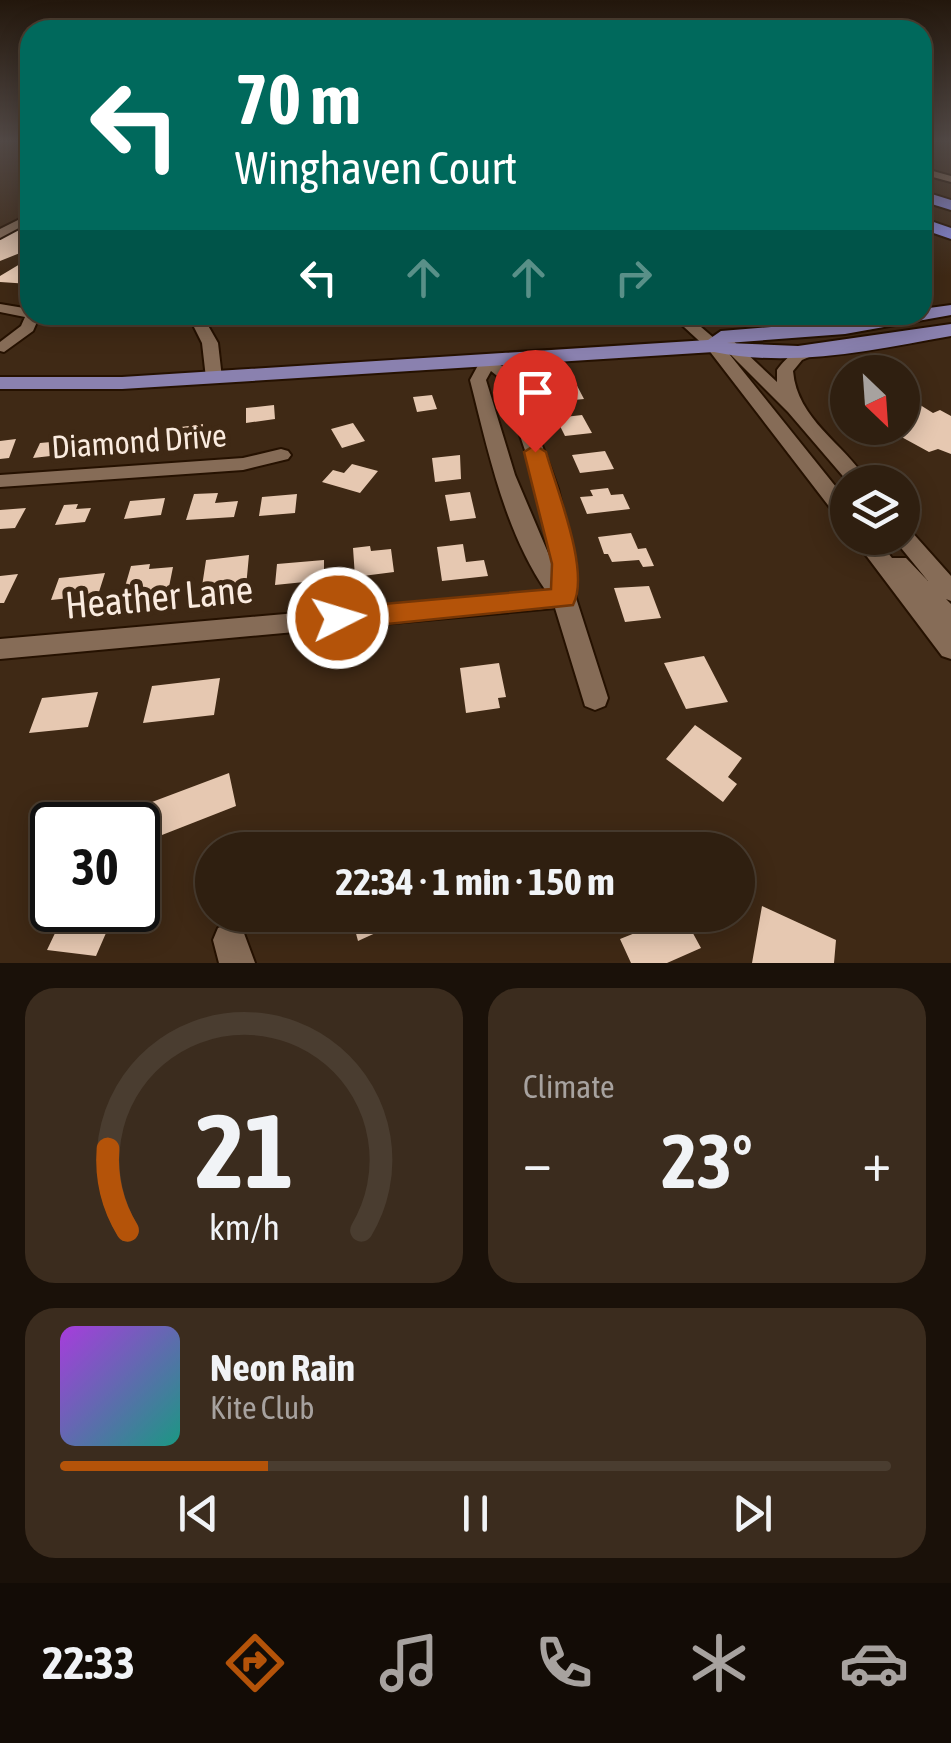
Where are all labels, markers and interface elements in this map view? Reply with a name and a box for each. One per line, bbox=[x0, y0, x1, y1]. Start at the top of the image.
text: 70 m bbox=[235, 59, 361, 139]
icon: left bbox=[70, 60, 200, 190]
text: Winghaven Court bbox=[235, 142, 517, 194]
icon: left bbox=[291, 250, 346, 305]
icon: ahead bbox=[396, 250, 451, 305]
icon: ahead bbox=[501, 250, 556, 305]
icon: right bbox=[606, 250, 661, 305]
pin bbox=[493, 350, 578, 453]
north arrow bbox=[830, 355, 920, 445]
map controls bbox=[830, 355, 920, 555]
icon: arrive bbox=[508, 365, 563, 420]
street label: Diamond Drive bbox=[50, 416, 228, 466]
button: layers bbox=[830, 465, 920, 555]
position arrow bbox=[286, 566, 390, 670]
street label: Heather Lane bbox=[63, 567, 255, 627]
speed limit sign: 30 bbox=[30, 802, 160, 932]
text: 22:34 · 1 min · 150 m bbox=[335, 860, 615, 903]
text: Climate bbox=[523, 1068, 615, 1105]
text: 21 bbox=[195, 1091, 293, 1210]
text: 23° bbox=[661, 1118, 753, 1204]
text: − bbox=[523, 1130, 552, 1193]
text: + bbox=[862, 1130, 891, 1193]
text: km/h bbox=[209, 1207, 279, 1248]
text: Neon Rain bbox=[210, 1346, 355, 1389]
text: Kite Club bbox=[210, 1389, 314, 1426]
icon: previous bbox=[171, 1486, 226, 1541]
icon: pause bbox=[448, 1486, 503, 1541]
icon: next bbox=[725, 1486, 780, 1541]
icon: directions bbox=[220, 1628, 290, 1698]
icon: music bbox=[374, 1628, 444, 1698]
icon: phone bbox=[529, 1628, 599, 1698]
icon: climate bbox=[684, 1628, 754, 1698]
icon: car bbox=[839, 1628, 909, 1698]
text: 22:33 bbox=[42, 1637, 135, 1689]

